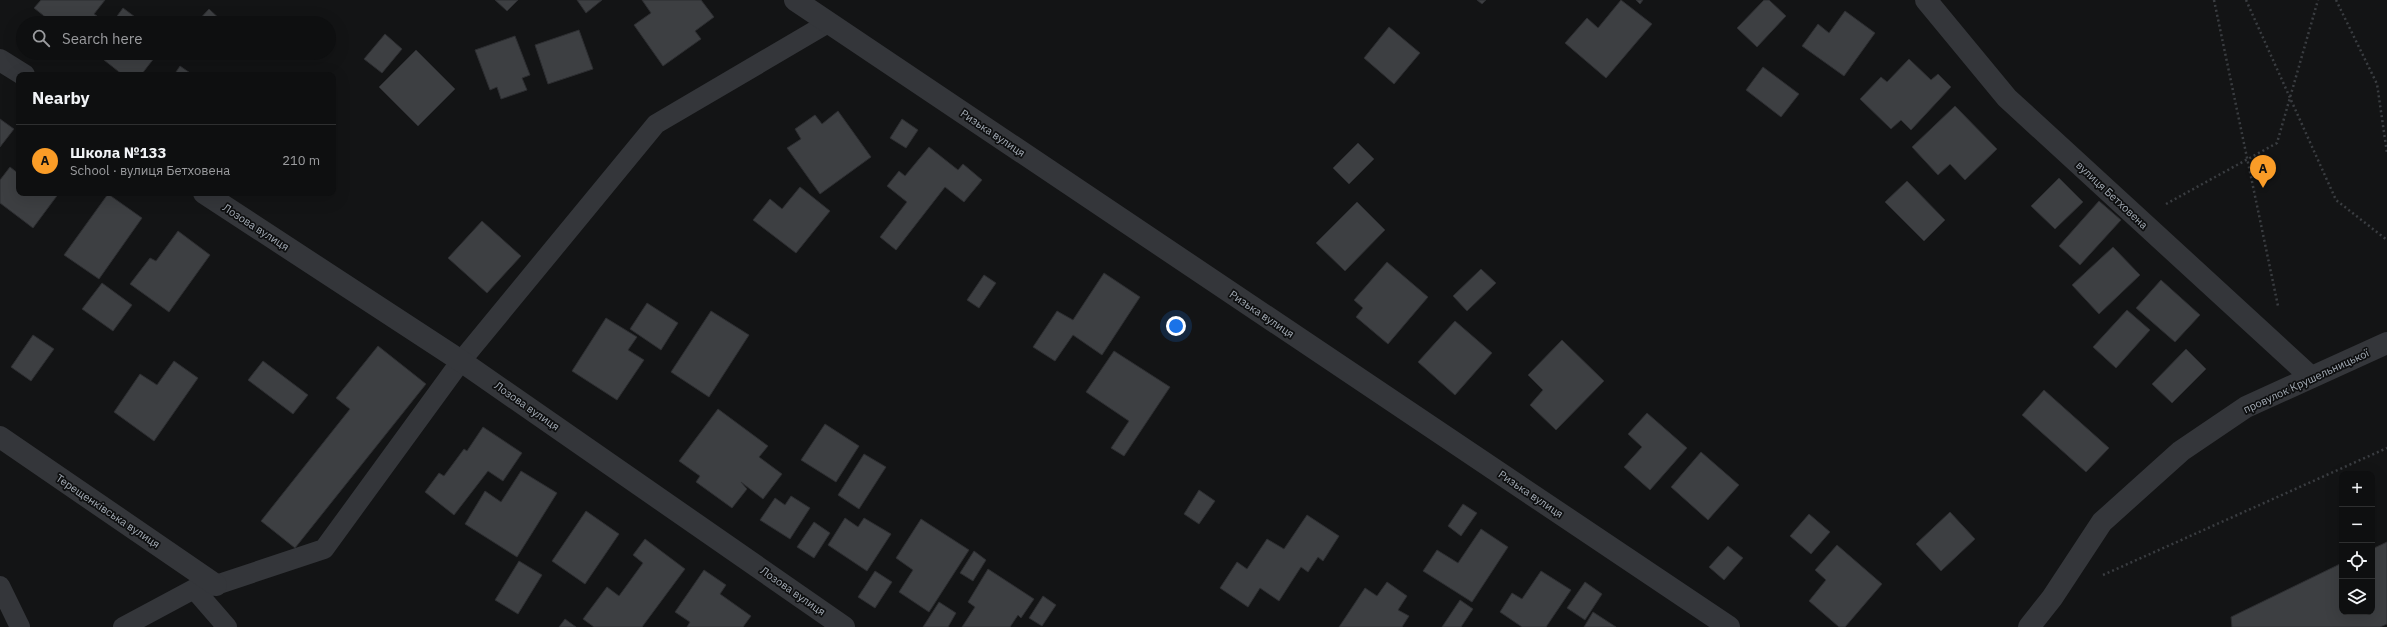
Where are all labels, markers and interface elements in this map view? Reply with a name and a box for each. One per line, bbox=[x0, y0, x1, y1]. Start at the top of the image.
search box bbox=[16, 16, 336, 60]
icon: search bbox=[30, 27, 52, 49]
text: Search here bbox=[62, 29, 142, 48]
text: Nearby bbox=[32, 87, 90, 109]
street label: Ризька вулиця bbox=[958, 106, 1028, 160]
text: Школа №133 bbox=[70, 143, 167, 162]
text: A bbox=[41, 152, 49, 169]
text: 210 m bbox=[282, 152, 320, 169]
pin: A bbox=[2250, 155, 2276, 188]
street label: вулиця Бетховена bbox=[2073, 158, 2151, 232]
text: School · вулиця Бетховена bbox=[70, 162, 230, 179]
street label: Лозова вулиця bbox=[220, 200, 292, 254]
street label: Ризька вулиця bbox=[1227, 287, 1297, 341]
your location bbox=[1166, 316, 1186, 336]
street label: провулок Крушельницької bbox=[2241, 346, 2371, 416]
street label: Лозова вулиця bbox=[492, 378, 562, 434]
street label: Ризька вулиця bbox=[1496, 467, 1566, 521]
street label: Терещенківська вулиця bbox=[53, 471, 163, 551]
map controls bbox=[2339, 471, 2375, 615]
button: + bbox=[2339, 471, 2375, 507]
button: − bbox=[2339, 507, 2375, 543]
button: locate bbox=[2339, 543, 2375, 579]
street label: Лозова вулиця bbox=[758, 563, 828, 619]
button: layers bbox=[2339, 579, 2375, 615]

